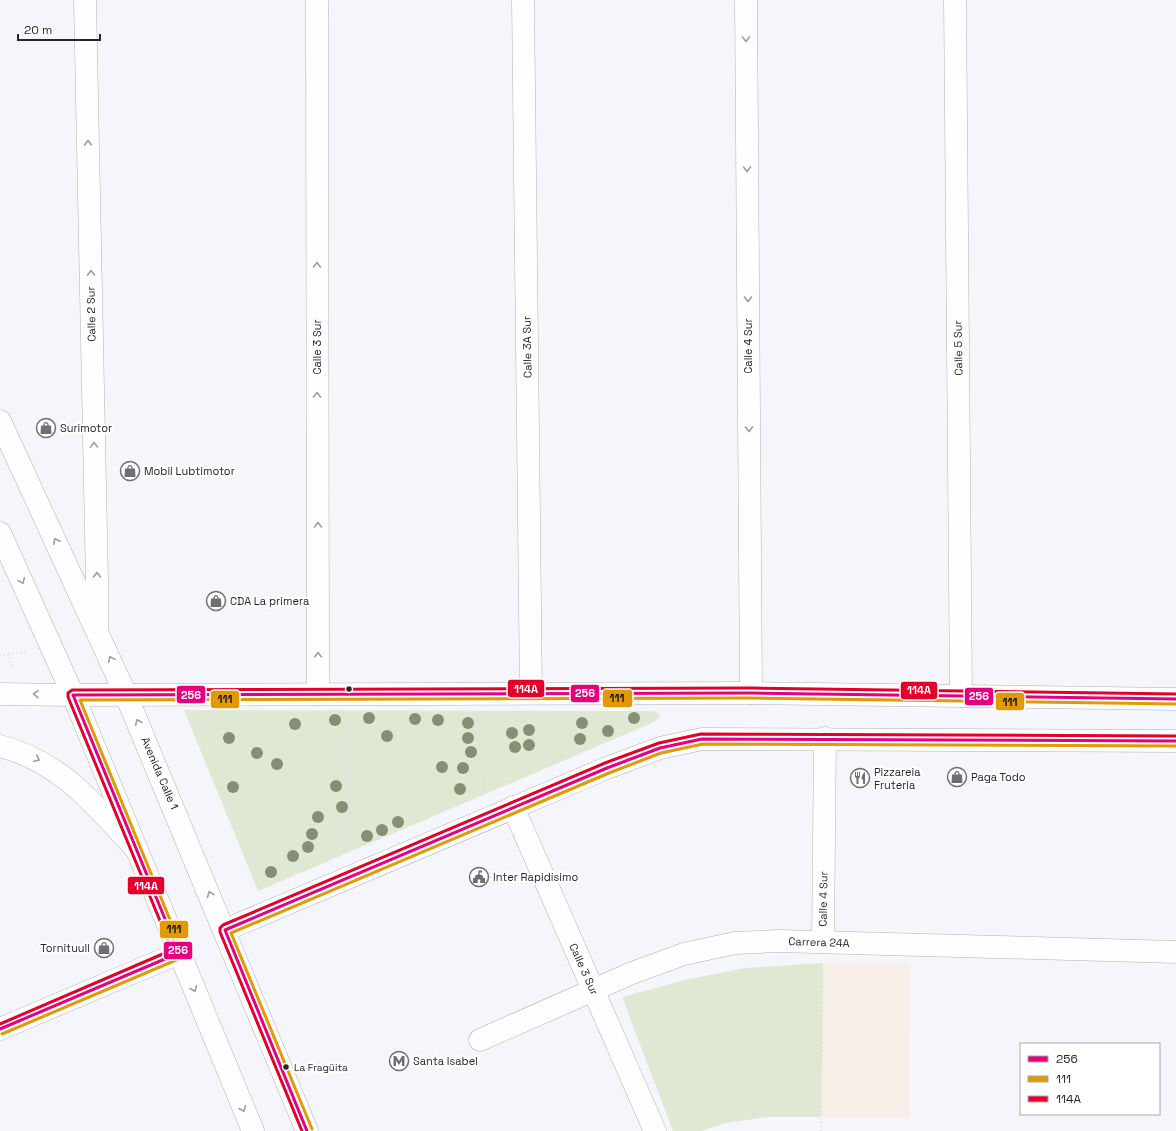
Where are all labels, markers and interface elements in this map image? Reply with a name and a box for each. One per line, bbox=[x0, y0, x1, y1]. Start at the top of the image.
scale bar bbox=[18, 16, 100, 42]
text: 20 m bbox=[24, 22, 52, 38]
one-way arrow bbox=[742, 36, 751, 42]
one-way arrow bbox=[84, 140, 92, 146]
one-way arrow bbox=[743, 166, 751, 172]
one-way arrow bbox=[313, 262, 321, 268]
one-way arrow bbox=[86, 270, 95, 276]
street label: Calle 2 Sur bbox=[84, 286, 98, 342]
one-way arrow bbox=[744, 296, 752, 302]
street label: Calle 3A Sur bbox=[519, 316, 535, 378]
street label: Calle 4 Sur bbox=[741, 318, 755, 374]
street label: Calle 3 Sur bbox=[310, 319, 324, 375]
street label: Calle 5 Sur bbox=[951, 320, 965, 376]
one-way arrow bbox=[313, 392, 321, 398]
shop icon: Surimotor bbox=[35, 417, 57, 439]
place label: Surimotor bbox=[60, 421, 112, 435]
one-way arrow bbox=[745, 426, 753, 432]
one-way arrow bbox=[90, 442, 98, 448]
shop icon: Mobil Lubtimotor bbox=[119, 460, 141, 482]
place label: Mobil Lubtimotor bbox=[144, 464, 235, 478]
one-way arrow bbox=[314, 522, 322, 528]
one-way arrow bbox=[53, 538, 61, 545]
one-way arrow bbox=[93, 572, 101, 578]
one-way arrow bbox=[17, 577, 25, 585]
shop icon: CDA La primera bbox=[205, 590, 227, 612]
place label: CDA La primera bbox=[230, 594, 310, 608]
one-way arrow bbox=[314, 652, 322, 658]
one-way arrow bbox=[107, 656, 115, 663]
line badge: 114A bbox=[507, 679, 545, 698]
line badge: 114A bbox=[900, 681, 938, 700]
text: 114A bbox=[514, 682, 538, 696]
text: 114A bbox=[907, 683, 931, 697]
unlabelled marker bbox=[344, 684, 354, 694]
line badge: 256 bbox=[570, 684, 600, 703]
line badge: 256 bbox=[176, 685, 206, 704]
text: 256 bbox=[575, 686, 595, 700]
line badge: 256 bbox=[964, 687, 994, 706]
text: 256 bbox=[181, 688, 201, 702]
line badge: 111 bbox=[602, 689, 633, 708]
text: 256 bbox=[969, 689, 989, 703]
one-way arrow bbox=[33, 690, 39, 698]
line badge: 111 bbox=[210, 690, 240, 709]
text: 111 bbox=[610, 691, 624, 705]
text: 111 bbox=[218, 692, 232, 706]
line badge: 111 bbox=[995, 692, 1025, 711]
text: 111 bbox=[1003, 695, 1017, 709]
one-way arrow bbox=[135, 719, 143, 727]
street label: Avenida Calle 1 bbox=[138, 735, 182, 811]
one-way arrow bbox=[32, 754, 40, 761]
place label: Pizzareia Fruteria bbox=[874, 765, 921, 792]
shop icon: Paga Todo bbox=[946, 766, 968, 788]
restaurant icon: Pizzareia Fruteria bbox=[849, 767, 871, 789]
place label: Paga Todo bbox=[971, 770, 1026, 784]
public building icon: Inter Rapidísimo bbox=[468, 866, 490, 888]
place label: Inter Rapidísimo bbox=[493, 870, 578, 884]
street label: Calle 4 Sur bbox=[816, 871, 830, 927]
line badge: 114A bbox=[127, 876, 165, 895]
text: 114A bbox=[134, 879, 158, 893]
one-way arrow bbox=[207, 890, 215, 898]
line badge: 111 bbox=[159, 920, 189, 939]
text: 111 bbox=[167, 922, 181, 936]
street label: Carrera 24A bbox=[788, 934, 850, 950]
shop icon: Tornituull bbox=[93, 937, 115, 959]
place label: Tornituull bbox=[40, 941, 90, 955]
line badge: 256 bbox=[163, 941, 193, 960]
street label: Calle 3 Sur bbox=[566, 941, 602, 997]
text: 256 bbox=[168, 943, 188, 957]
one-way arrow bbox=[189, 985, 197, 992]
legend bbox=[1020, 1043, 1160, 1115]
metro station icon: Santa Isabel bbox=[388, 1050, 410, 1072]
text: 256 bbox=[1056, 1051, 1078, 1067]
place label: Santa Isabel bbox=[413, 1054, 478, 1068]
place label: La Fragüita bbox=[294, 1061, 348, 1074]
marker: La Fragüita bbox=[281, 1062, 291, 1072]
text: 111 bbox=[1056, 1071, 1071, 1087]
text: 114A bbox=[1056, 1091, 1082, 1107]
one-way arrow bbox=[239, 1105, 247, 1112]

